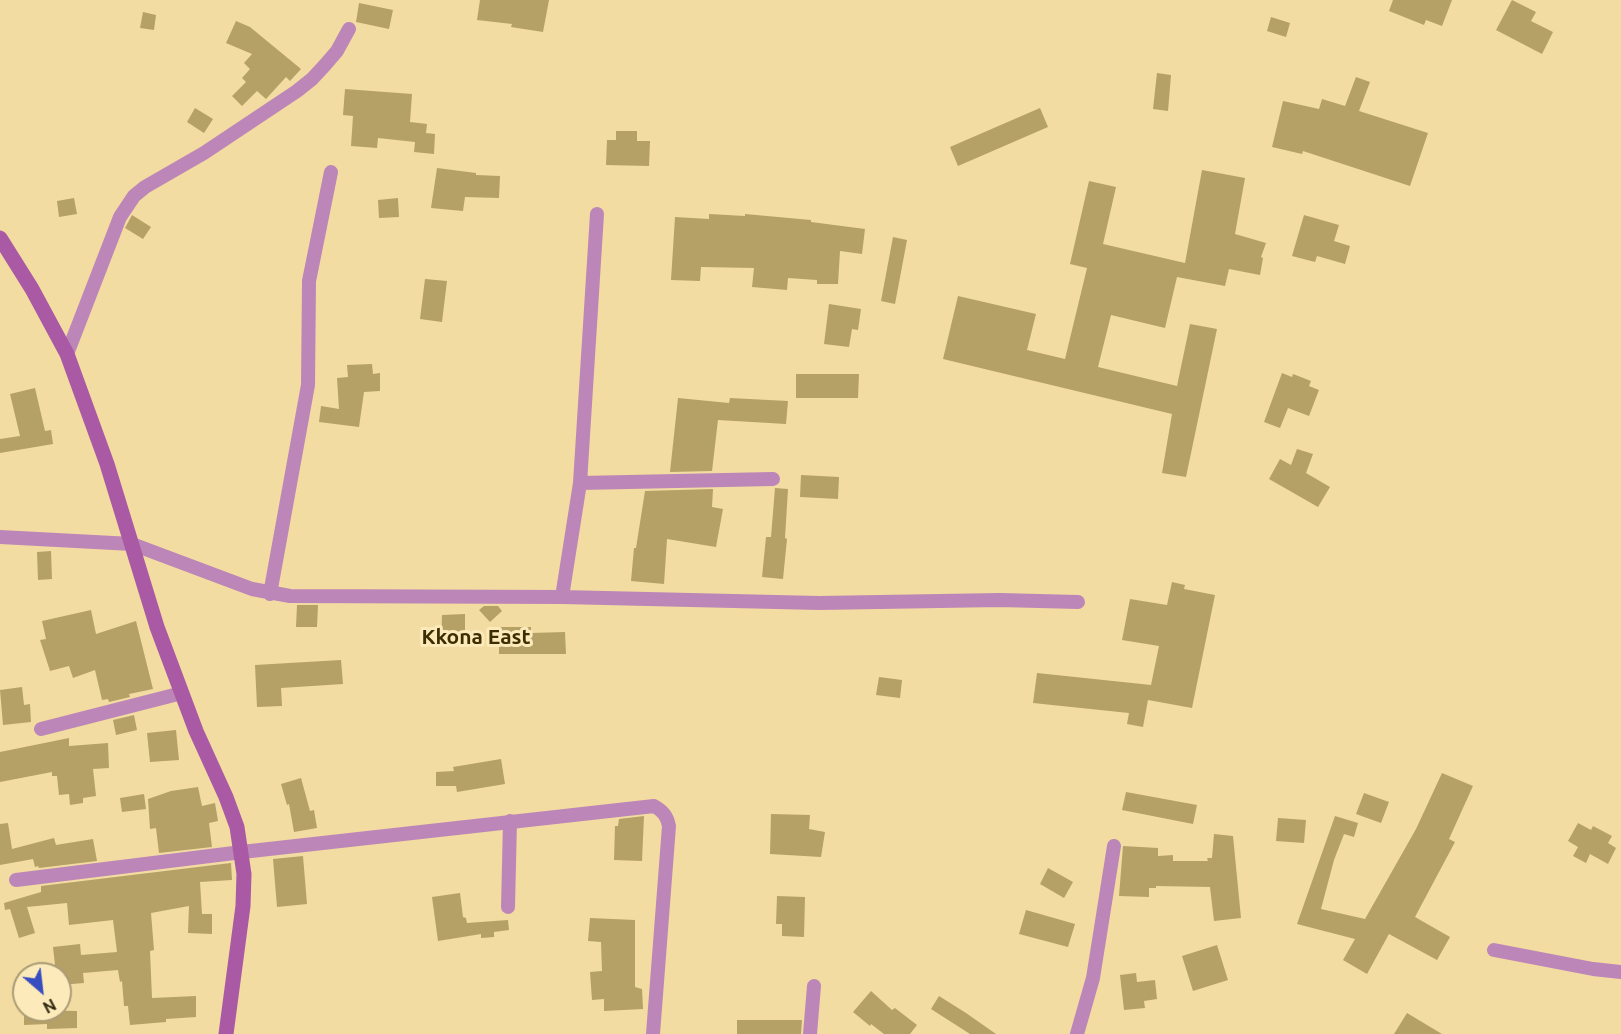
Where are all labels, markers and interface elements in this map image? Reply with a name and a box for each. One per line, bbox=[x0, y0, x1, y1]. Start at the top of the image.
district label: Kkona East bbox=[421, 624, 531, 650]
north arrow bbox=[12, 962, 72, 1022]
text: N bbox=[40, 995, 59, 1017]

